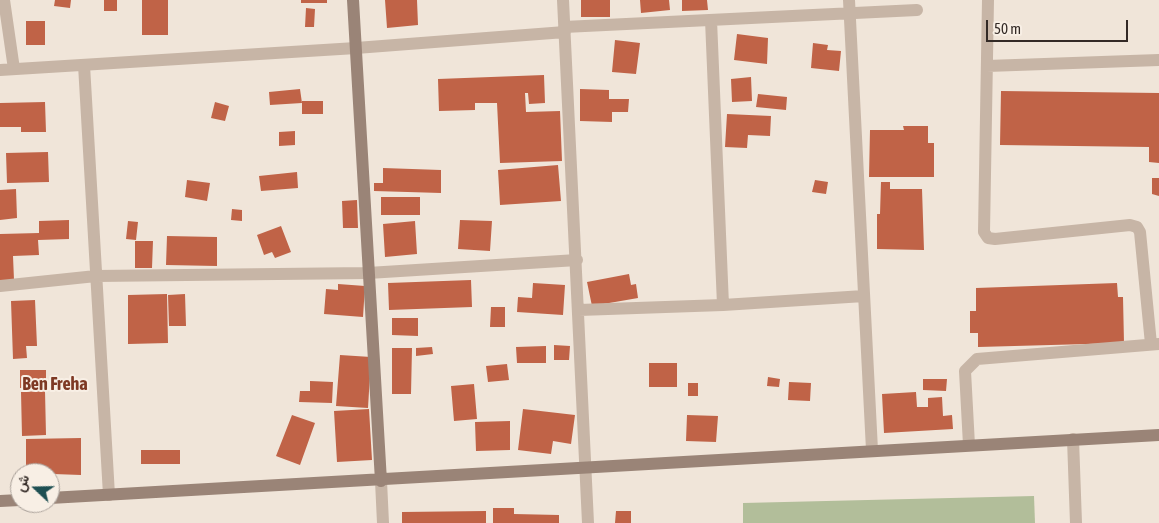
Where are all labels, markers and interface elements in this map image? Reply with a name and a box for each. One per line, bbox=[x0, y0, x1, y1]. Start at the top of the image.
scale bar bbox=[989, 10, 1132, 42]
text: 50 m bbox=[994, 20, 1021, 37]
district label: Ben Freha bbox=[22, 373, 88, 395]
north arrow bbox=[10, 463, 60, 513]
text: ش bbox=[11, 472, 32, 494]

